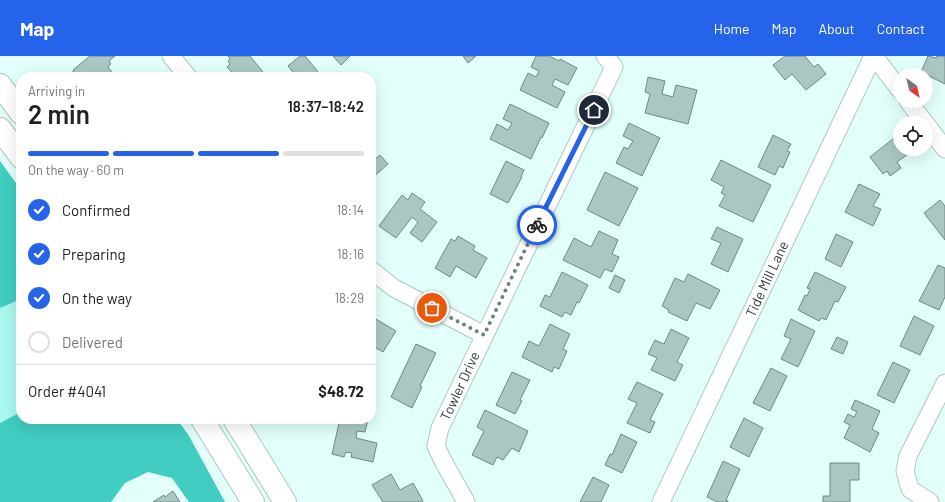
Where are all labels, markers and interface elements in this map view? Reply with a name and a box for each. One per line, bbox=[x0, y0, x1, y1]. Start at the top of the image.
text: Map bbox=[20, 17, 54, 40]
text: Home bbox=[714, 20, 750, 37]
text: Map bbox=[772, 20, 796, 37]
text: About bbox=[818, 20, 855, 37]
text: Contact bbox=[877, 20, 925, 37]
north arrow bbox=[893, 68, 933, 108]
map controls bbox=[893, 68, 933, 156]
text: Arriving in bbox=[28, 83, 85, 99]
pin bbox=[577, 93, 611, 127]
text: 18:37–18:42 bbox=[287, 97, 364, 115]
text: 2 min bbox=[28, 98, 90, 129]
icon: home bbox=[583, 99, 605, 121]
button: locate bbox=[893, 116, 933, 156]
text: On the way · 60 m bbox=[28, 162, 124, 178]
icon: check bbox=[28, 199, 50, 221]
text: Confirmed bbox=[62, 201, 130, 219]
text: 18:14 bbox=[337, 202, 364, 218]
courier bbox=[517, 205, 557, 245]
icon: bike bbox=[526, 214, 548, 236]
street label: Tide Mill Lane bbox=[741, 238, 792, 320]
icon: check bbox=[28, 243, 50, 265]
text: Preparing bbox=[62, 245, 126, 263]
text: 18:16 bbox=[337, 246, 364, 262]
icon: check bbox=[28, 287, 50, 309]
text: On the way bbox=[62, 289, 132, 307]
text: 18:29 bbox=[335, 290, 364, 306]
pin bbox=[415, 291, 449, 325]
icon: bag bbox=[421, 297, 443, 319]
text: Delivered bbox=[62, 333, 123, 351]
street label: Towler Drive bbox=[436, 349, 483, 423]
text: Order #4041 bbox=[28, 382, 106, 400]
text: $48.72 bbox=[318, 382, 364, 400]

